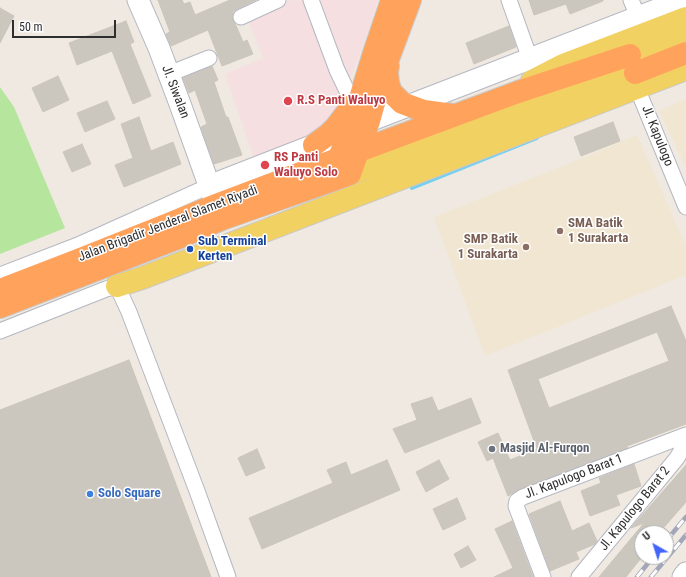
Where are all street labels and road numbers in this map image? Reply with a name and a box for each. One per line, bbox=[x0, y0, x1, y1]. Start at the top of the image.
street label: Jl. Siwalan bbox=[158, 63, 192, 121]
street label: Jl. Kapulogo bbox=[638, 103, 676, 169]
street label: Jalan Brigadir Jenderal Slamet Riyadi bbox=[76, 183, 260, 265]
street label: Jl. Kapulogo Barat 1 bbox=[523, 451, 625, 503]
street label: Jl. Kapulogo Barat 2 bbox=[596, 464, 674, 554]

